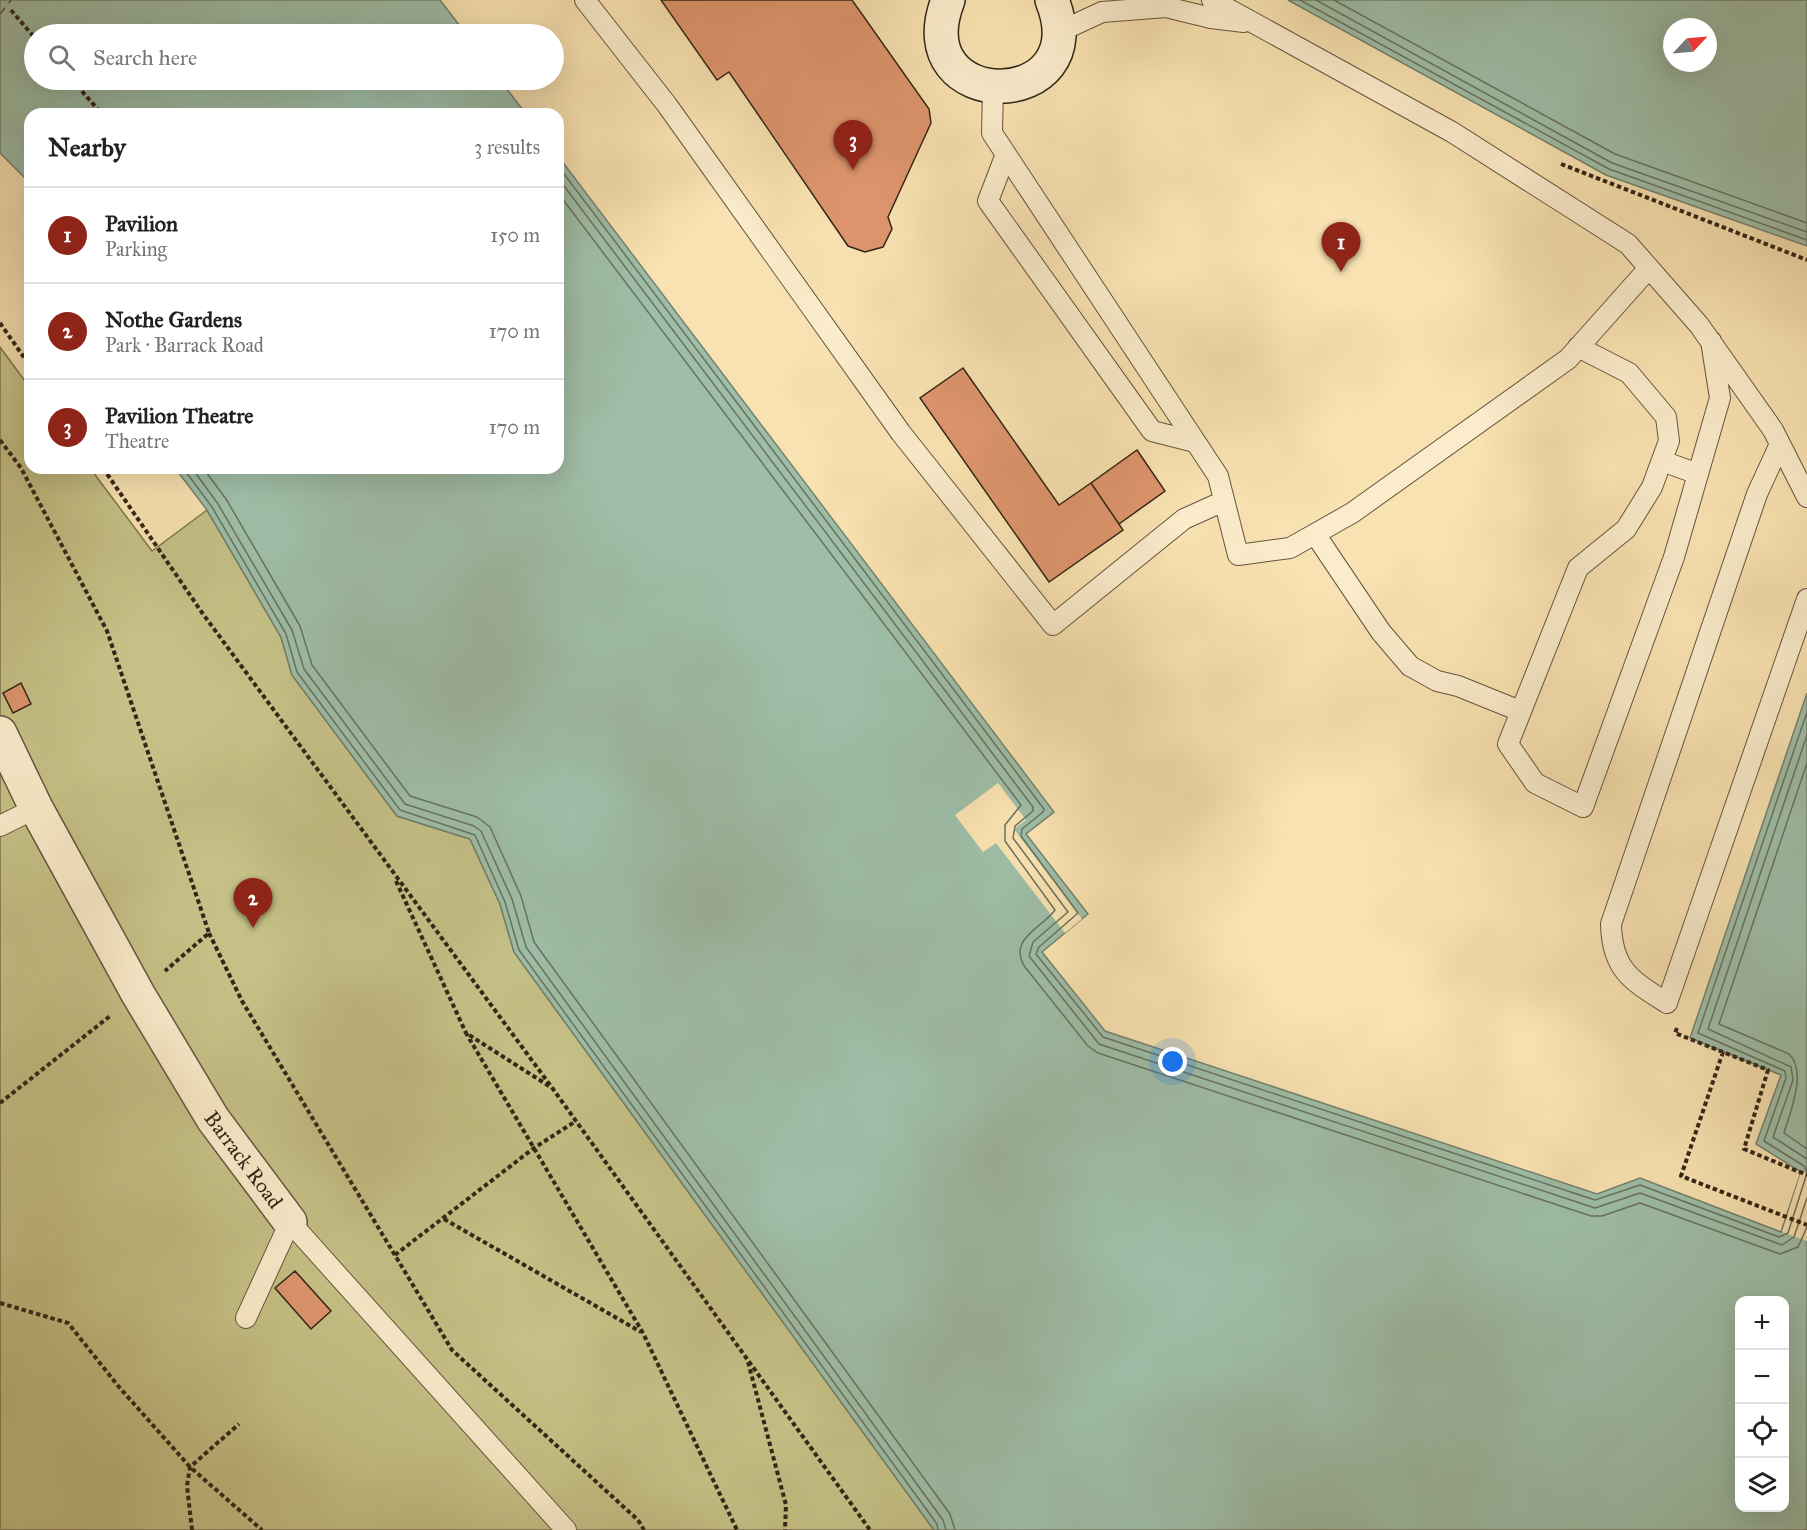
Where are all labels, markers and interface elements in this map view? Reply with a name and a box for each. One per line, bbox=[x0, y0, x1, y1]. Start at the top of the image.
north arrow bbox=[1663, 18, 1717, 72]
search box bbox=[24, 24, 564, 90]
icon: search bbox=[45, 41, 78, 74]
text: Search here bbox=[93, 44, 197, 71]
pin: 3 bbox=[834, 120, 872, 170]
text: Nearby bbox=[48, 131, 126, 163]
text: 3 results bbox=[474, 135, 540, 159]
text: Pavilion bbox=[105, 210, 178, 237]
pin: 1 bbox=[1322, 222, 1360, 272]
text: 1 bbox=[64, 223, 71, 247]
text: 150 m bbox=[490, 223, 540, 247]
text: Parking bbox=[105, 237, 167, 261]
text: Nothe Gardens bbox=[105, 306, 242, 333]
text: 2 bbox=[63, 319, 72, 343]
text: 170 m bbox=[489, 319, 540, 343]
text: Park · Barrack Road bbox=[105, 333, 264, 357]
text: Pavilion Theatre bbox=[105, 402, 254, 429]
text: 3 bbox=[64, 415, 72, 439]
text: 170 m bbox=[489, 415, 540, 439]
text: Theatre bbox=[105, 429, 169, 453]
pin: 2 bbox=[234, 878, 272, 928]
your location bbox=[1158, 1047, 1187, 1076]
street label: Barrack Road bbox=[199, 1106, 289, 1214]
map controls bbox=[1735, 1296, 1789, 1512]
button: + bbox=[1735, 1296, 1789, 1350]
button: − bbox=[1735, 1350, 1789, 1404]
button: locate bbox=[1735, 1404, 1789, 1458]
button: layers bbox=[1735, 1458, 1789, 1512]

